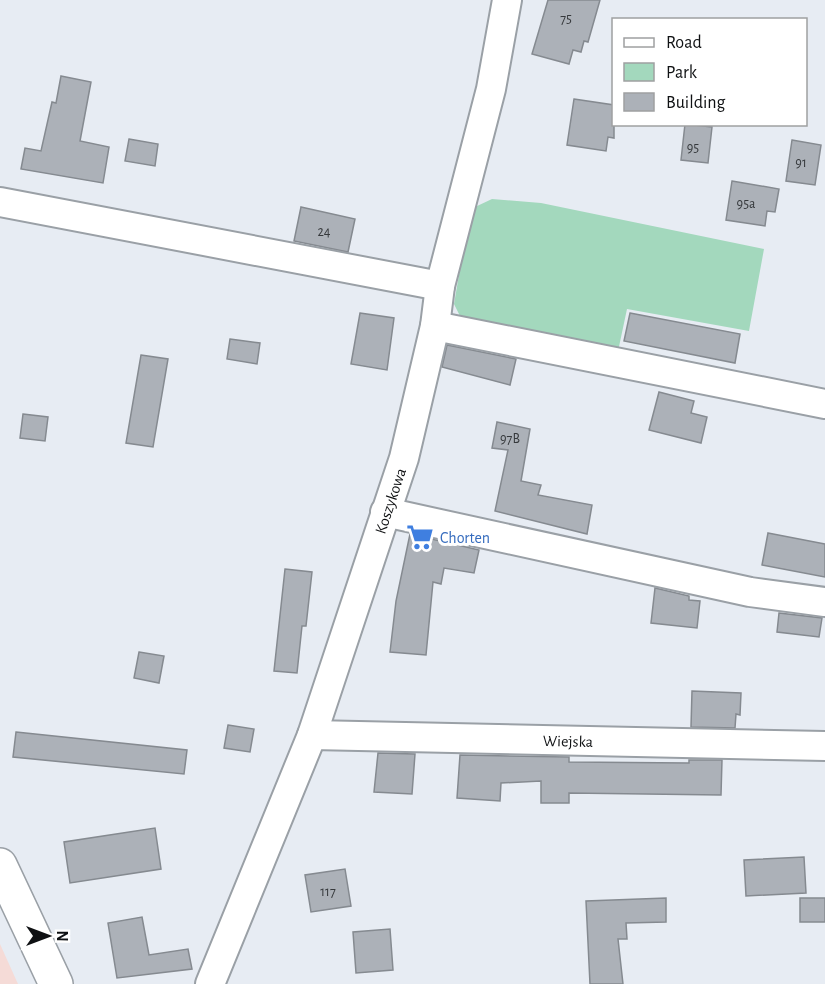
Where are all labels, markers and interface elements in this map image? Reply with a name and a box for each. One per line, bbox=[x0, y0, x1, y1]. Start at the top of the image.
house number: 75 bbox=[560, 12, 572, 26]
legend bbox=[612, 18, 807, 126]
text: Road bbox=[666, 34, 702, 52]
text: Park bbox=[666, 64, 698, 82]
text: Building bbox=[666, 94, 726, 112]
house number: 95 bbox=[687, 141, 699, 155]
house number: 91 bbox=[795, 156, 807, 170]
house number: 95a bbox=[737, 197, 756, 211]
house number: 24 bbox=[317, 225, 331, 239]
house number: 97B bbox=[500, 432, 520, 446]
street label: Koszykowa bbox=[372, 466, 409, 536]
supermarket icon: Chorten bbox=[405, 522, 435, 552]
place label: Chorten bbox=[440, 530, 490, 546]
street label: Wiejska bbox=[543, 733, 593, 751]
house number: 117 bbox=[320, 885, 336, 899]
north arrow bbox=[18, 906, 78, 966]
text: N bbox=[54, 930, 70, 942]

